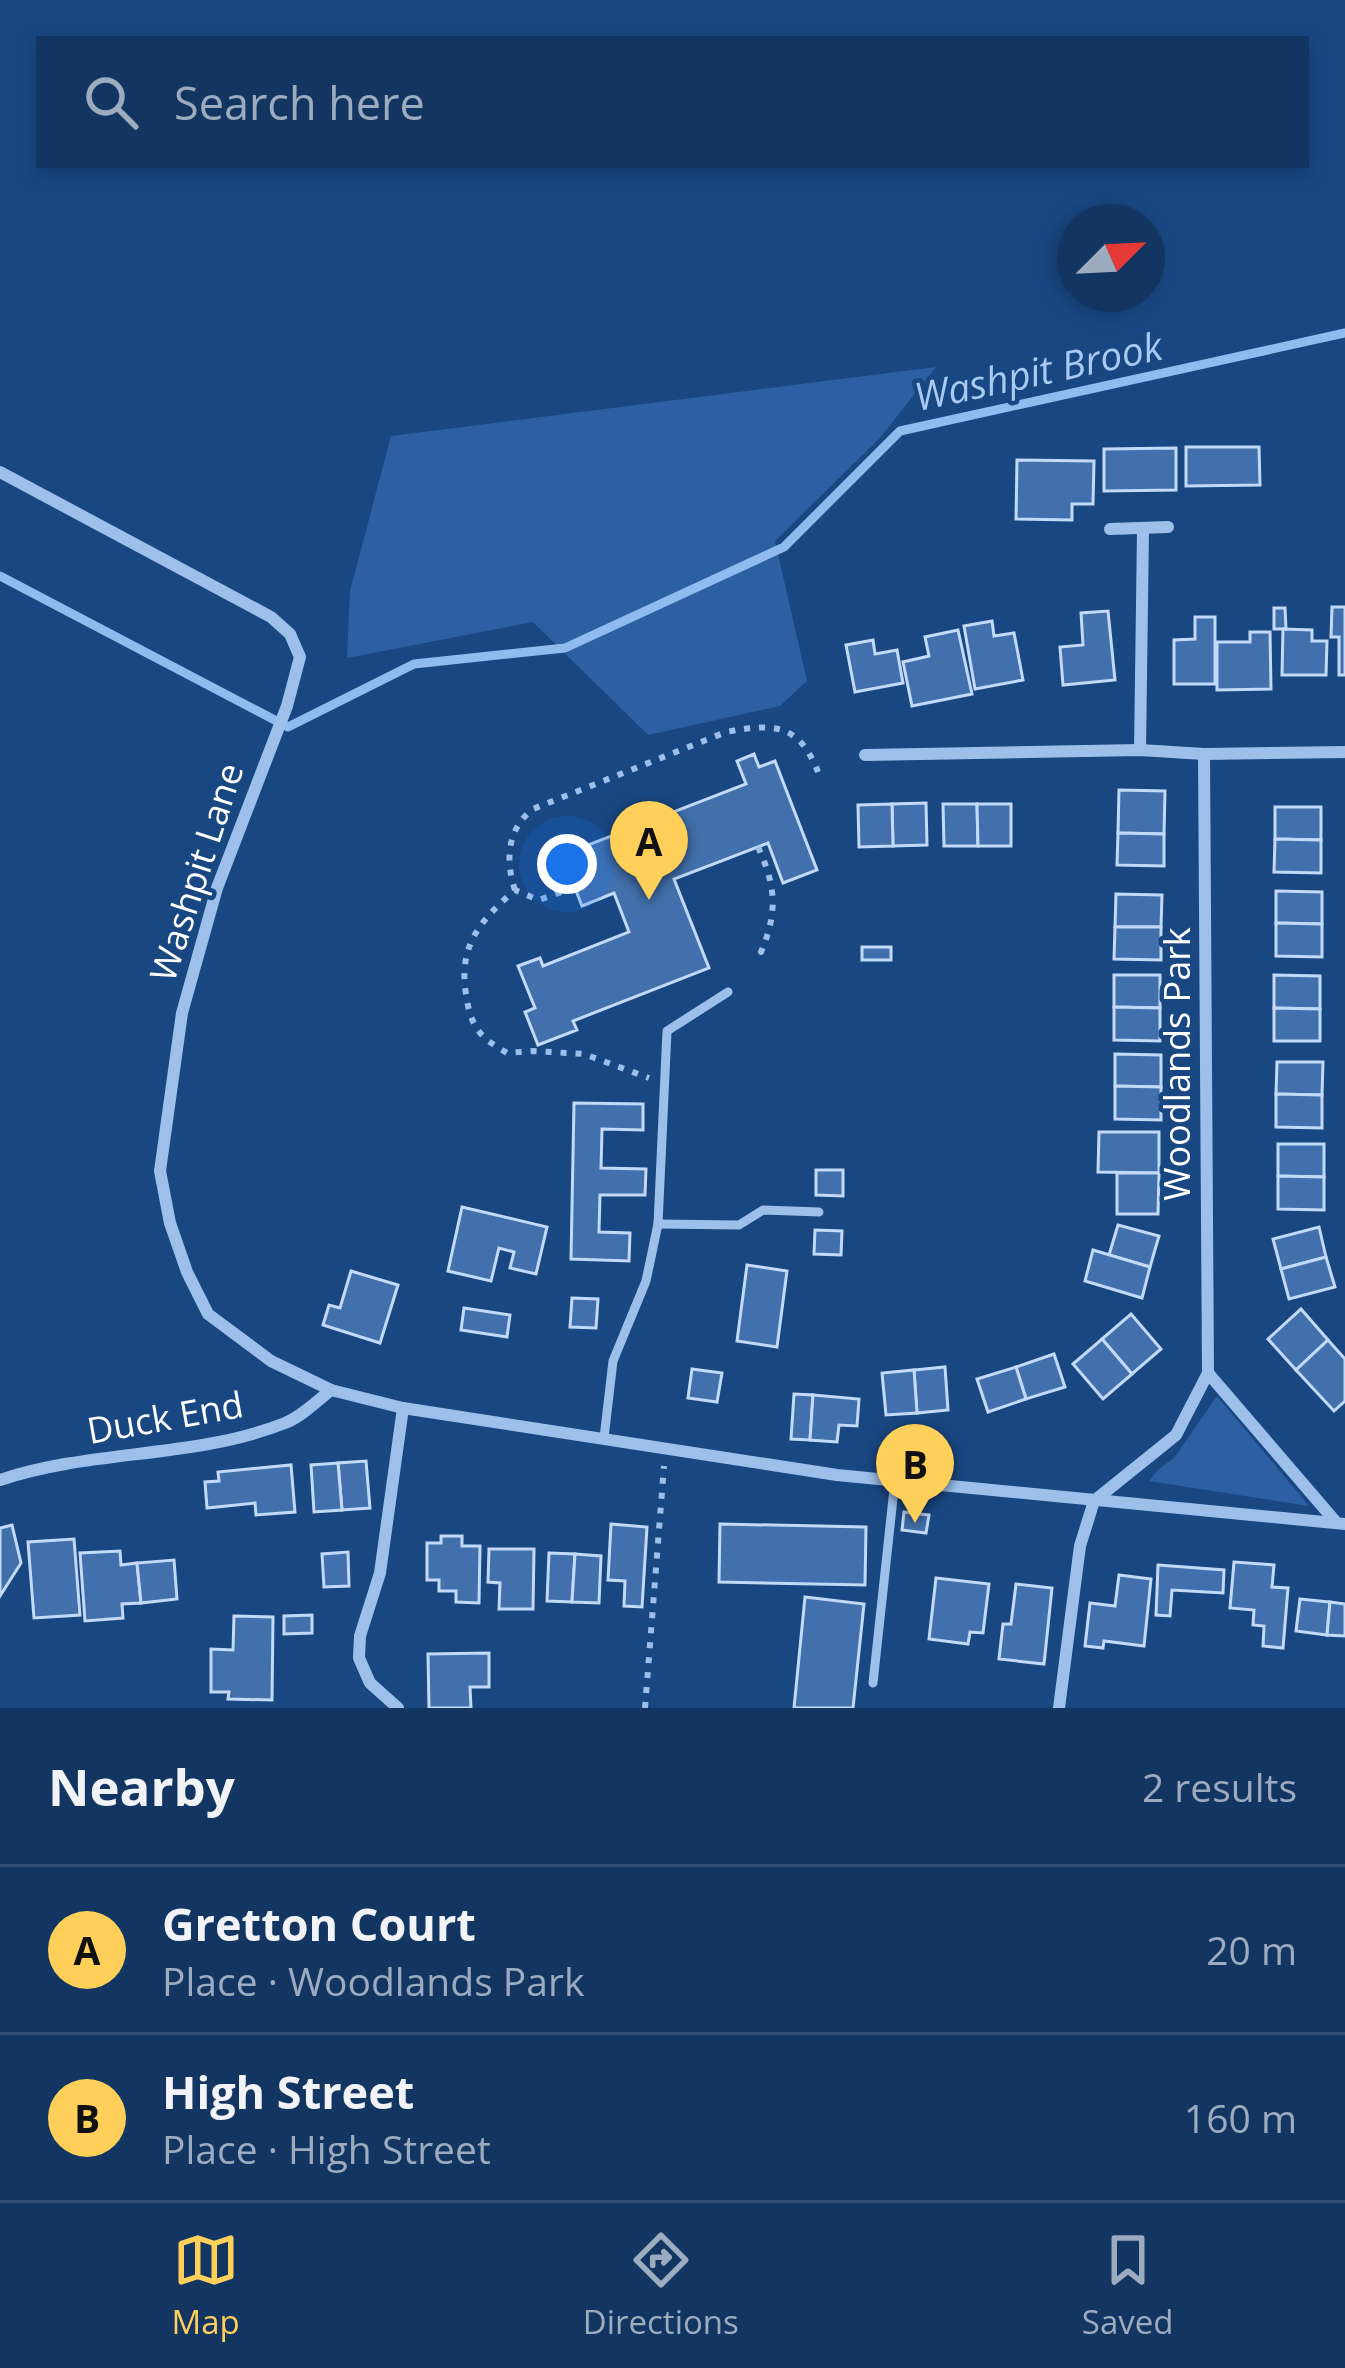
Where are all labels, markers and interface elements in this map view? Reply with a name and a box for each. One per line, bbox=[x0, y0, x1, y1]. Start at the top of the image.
search box bbox=[36, 36, 1309, 168]
icon: search bbox=[78, 69, 144, 135]
text: Search here bbox=[174, 72, 425, 133]
north arrow bbox=[1057, 204, 1165, 312]
water label: Washpit Brook bbox=[909, 318, 1169, 422]
street label: Washpit Lane bbox=[138, 757, 254, 987]
pin: A bbox=[610, 801, 688, 900]
your location bbox=[537, 834, 597, 894]
street label: Woodlands Park bbox=[1152, 927, 1201, 1201]
street label: Duck End bbox=[83, 1379, 247, 1455]
pin: B bbox=[876, 1424, 954, 1523]
text: Nearby bbox=[48, 1751, 235, 1821]
text: 2 results bbox=[1142, 1760, 1297, 1813]
text: Gretton Court bbox=[162, 1893, 476, 1954]
text: A bbox=[74, 1923, 100, 1976]
text: 20 m bbox=[1206, 1923, 1297, 1976]
text: Place · Woodlands Park bbox=[162, 1954, 584, 2007]
text: High Street bbox=[162, 2061, 414, 2122]
text: B bbox=[74, 2091, 100, 2144]
text: 160 m bbox=[1184, 2091, 1297, 2144]
text: Place · High Street bbox=[162, 2122, 491, 2175]
tab: Map bbox=[172, 2227, 240, 2344]
tab: Directions bbox=[583, 2227, 739, 2344]
tab: Saved bbox=[1082, 2227, 1173, 2344]

